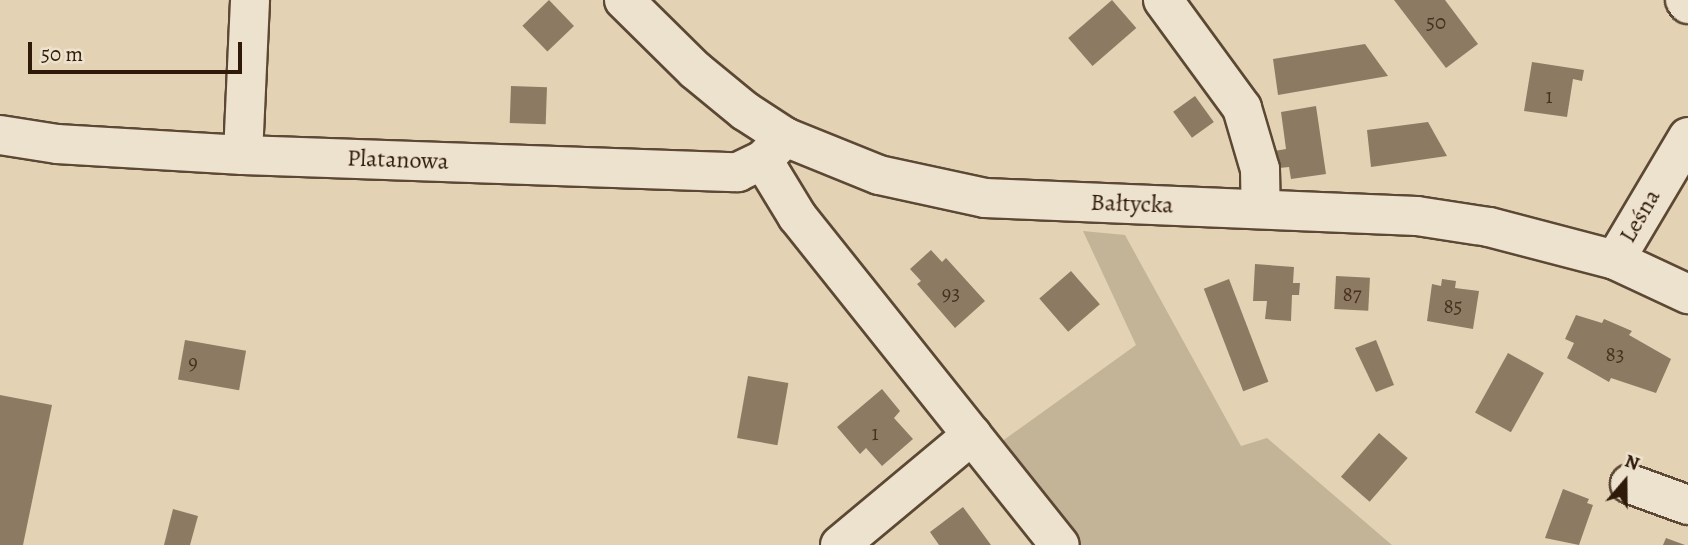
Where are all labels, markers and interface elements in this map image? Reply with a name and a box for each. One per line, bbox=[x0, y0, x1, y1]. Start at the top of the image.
house number: 50 bbox=[1426, 9, 1446, 35]
scale bar bbox=[32, 28, 245, 72]
text: 50 m bbox=[41, 40, 83, 68]
house number: 1 bbox=[1545, 83, 1553, 109]
street label: Platanowa bbox=[347, 144, 449, 176]
street label: Leśna bbox=[1613, 184, 1667, 248]
street label: Bałtycka bbox=[1090, 188, 1174, 220]
house number: 93 bbox=[942, 280, 960, 306]
house number: 87 bbox=[1342, 281, 1362, 307]
house number: 85 bbox=[1443, 293, 1463, 319]
house number: 83 bbox=[1606, 341, 1624, 367]
house number: 9 bbox=[188, 349, 198, 375]
house number: 1 bbox=[871, 420, 879, 446]
north arrow bbox=[1590, 447, 1660, 517]
text: N bbox=[1621, 448, 1643, 477]

